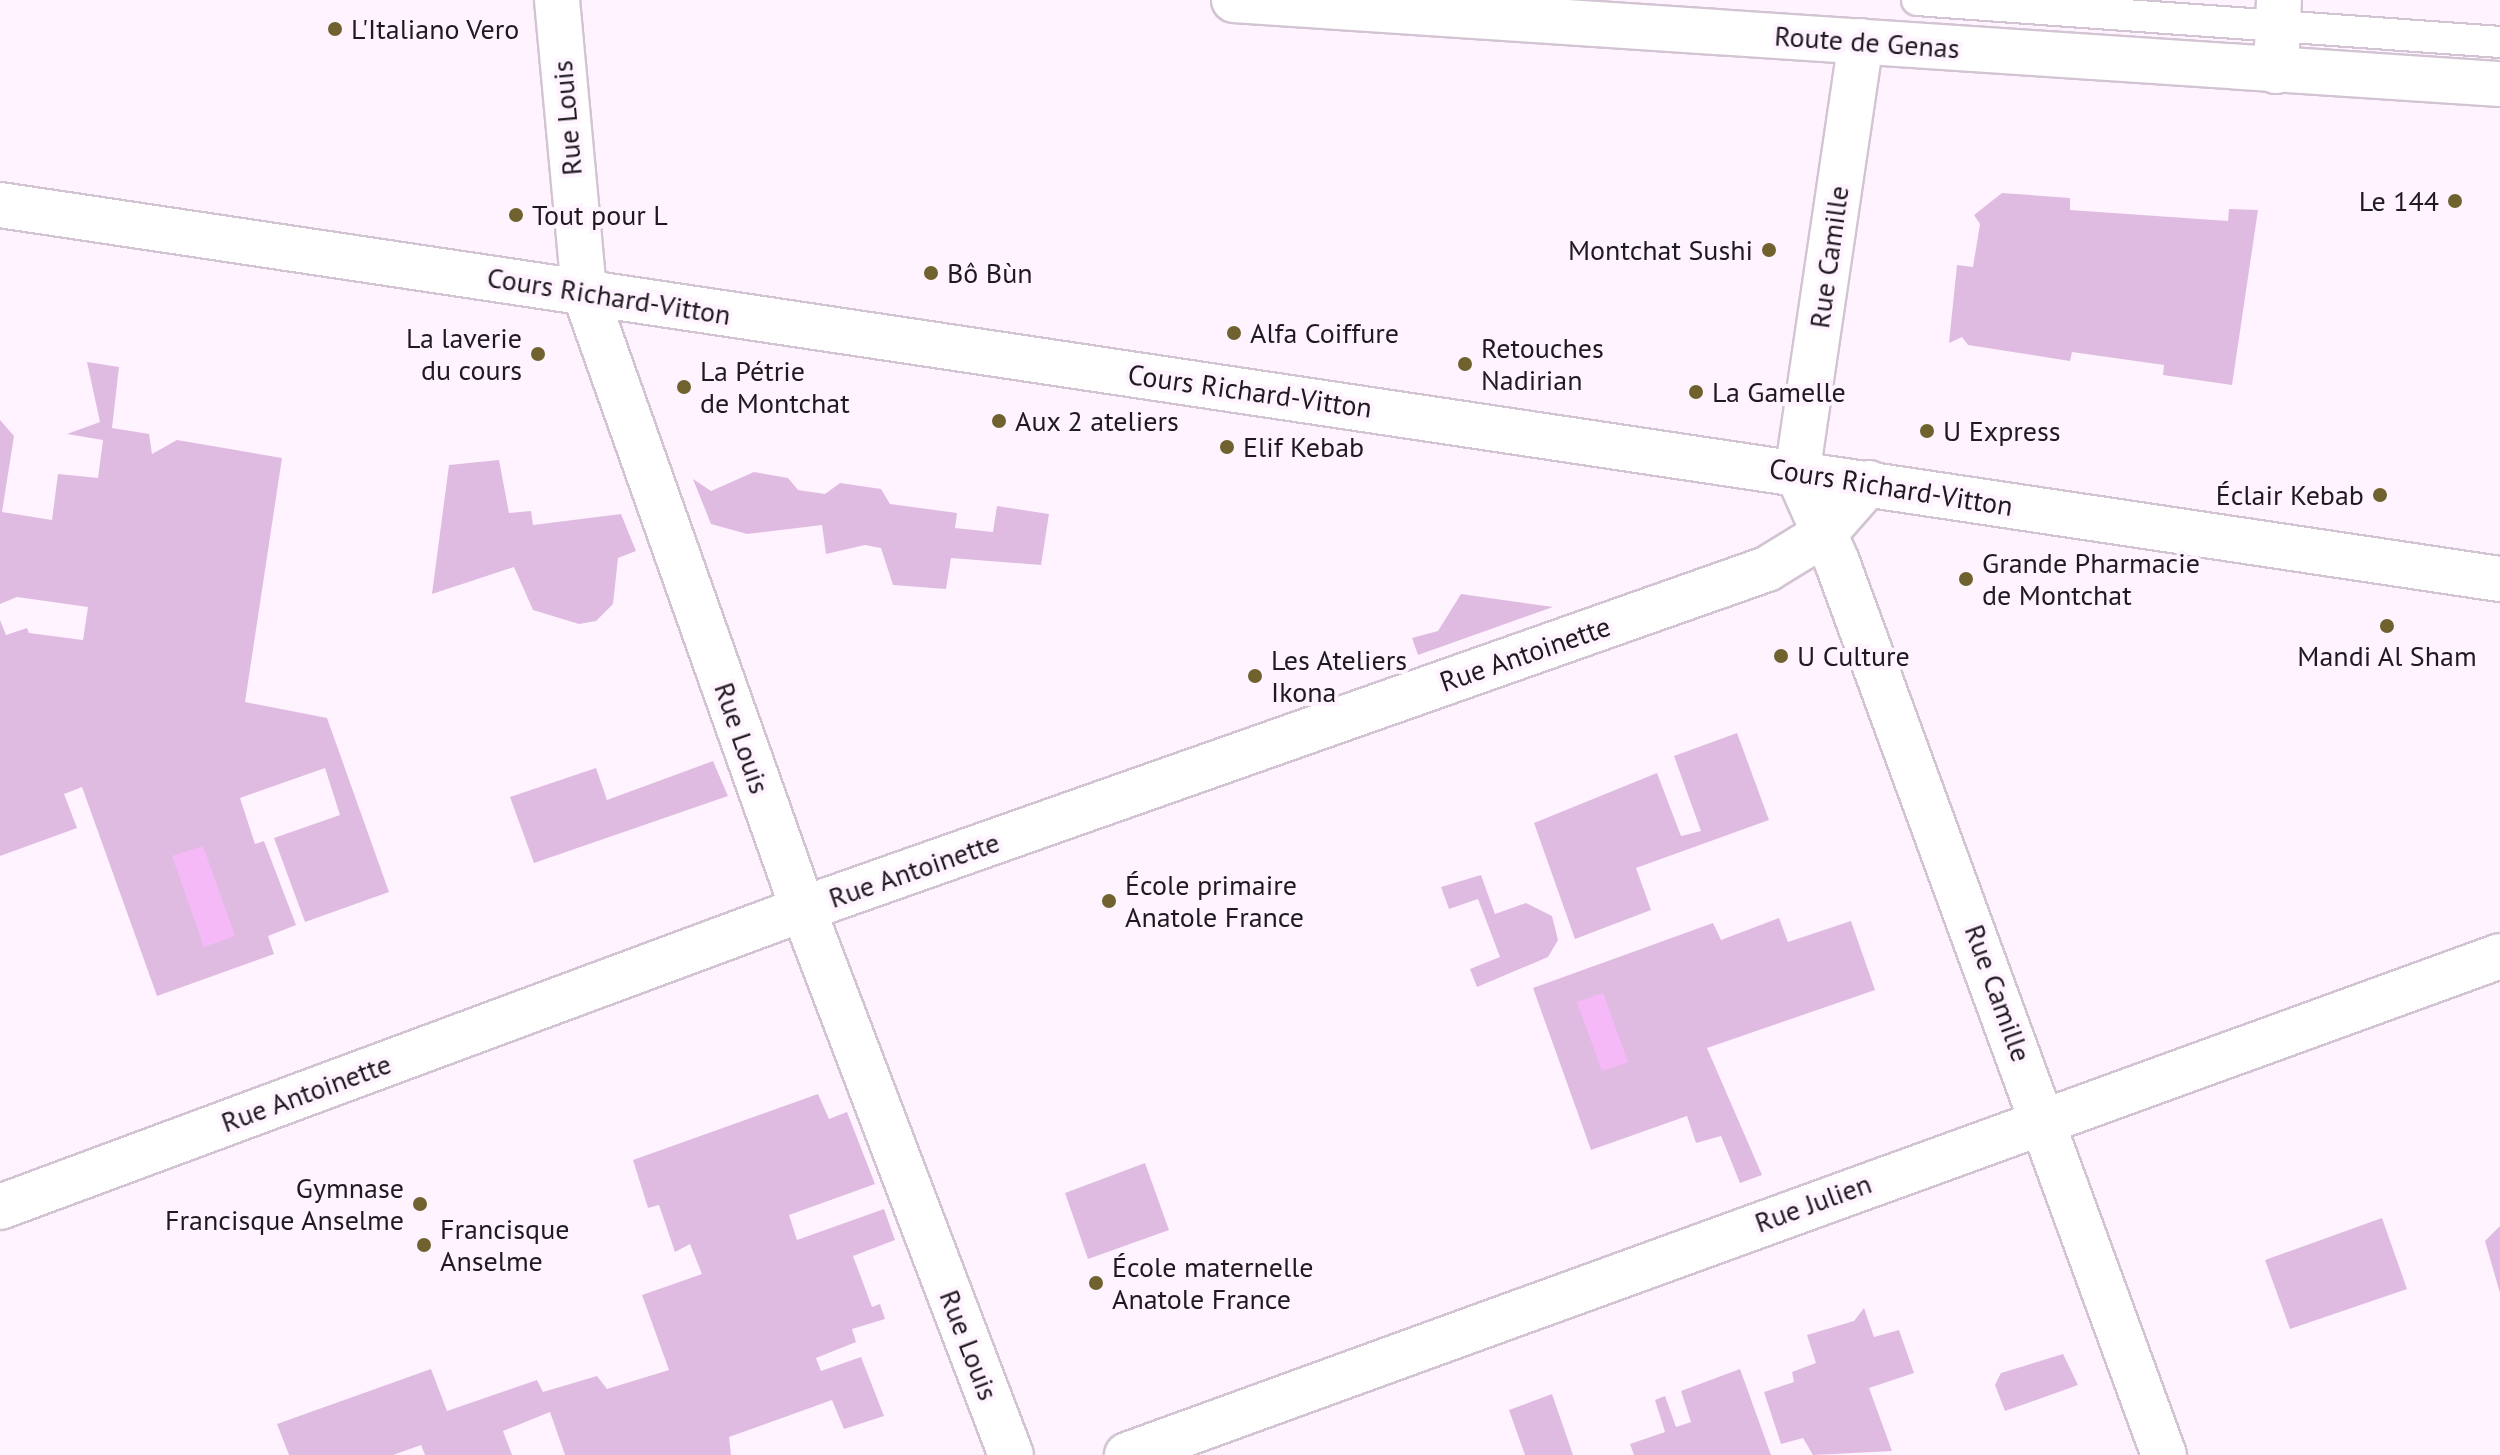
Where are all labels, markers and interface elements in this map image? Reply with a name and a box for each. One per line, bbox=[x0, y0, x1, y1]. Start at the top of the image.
place label: L'Italiano Vero bbox=[351, 12, 520, 46]
street label: Route de Genas bbox=[1773, 19, 1961, 65]
marker: L'Italiano Vero bbox=[326, 20, 344, 38]
street label: Rue Louis bbox=[545, 59, 589, 177]
street label: Rue Camille bbox=[1802, 184, 1856, 330]
place label: Le 144 bbox=[2359, 184, 2439, 218]
marker: Le 144 bbox=[2446, 192, 2464, 210]
place label: Tout pour L bbox=[532, 198, 668, 232]
marker: Tout pour L bbox=[507, 206, 525, 224]
place label: Montchat Sushi bbox=[1568, 233, 1753, 267]
marker: Montchat Sushi bbox=[1760, 241, 1778, 259]
place label: Bô Bùn bbox=[947, 256, 1033, 290]
street label: Cours Richard-Vitton bbox=[485, 260, 733, 332]
marker: Bô Bùn bbox=[922, 264, 940, 282]
place label: Alfa Coiffure bbox=[1250, 316, 1399, 350]
place label: La laverie du cours bbox=[406, 321, 522, 387]
marker: Alfa Coiffure bbox=[1225, 324, 1243, 342]
place label: Retouches Nadirian bbox=[1481, 331, 1604, 397]
marker: La laverie du cours bbox=[529, 345, 547, 363]
place label: La Pétrie de Montchat bbox=[700, 354, 850, 420]
marker: Retouches Nadirian bbox=[1456, 355, 1474, 373]
street label: Cours Richard-Vitton bbox=[1126, 357, 1374, 425]
place label: La Gamelle bbox=[1712, 375, 1846, 409]
marker: La Pétrie de Montchat bbox=[675, 378, 693, 396]
marker: La Gamelle bbox=[1687, 383, 1705, 401]
place label: Aux 2 ateliers bbox=[1015, 404, 1180, 438]
marker: Aux 2 ateliers bbox=[990, 412, 1008, 430]
place label: U Express bbox=[1943, 414, 2061, 448]
marker: U Express bbox=[1918, 422, 1936, 440]
place label: Elif Kebab bbox=[1243, 430, 1364, 464]
marker: Elif Kebab bbox=[1218, 438, 1236, 456]
street label: Cours Richard-Vitton bbox=[1767, 451, 2015, 523]
place label: Éclair Kebab bbox=[2216, 478, 2364, 512]
marker: Éclair Kebab bbox=[2371, 486, 2389, 504]
place label: Grande Pharmacie de Montchat bbox=[1982, 546, 2200, 612]
marker: Grande Pharmacie de Montchat bbox=[1957, 570, 1975, 588]
street label: Rue Antoinette bbox=[1435, 609, 1615, 699]
marker: Mandi Al Sham bbox=[2378, 617, 2396, 635]
place label: U Culture bbox=[1797, 639, 1910, 673]
place label: Mandi Al Sham bbox=[2297, 639, 2477, 673]
place label: Les Ateliers Ikona bbox=[1271, 643, 1408, 709]
marker: U Culture bbox=[1772, 647, 1790, 665]
marker: Les Ateliers Ikona bbox=[1246, 667, 1264, 685]
street label: Rue Louis bbox=[707, 678, 777, 798]
street label: Rue Antoinette bbox=[824, 825, 1004, 915]
place label: École primaire Anatole France bbox=[1125, 868, 1304, 934]
marker: École primaire Anatole France bbox=[1100, 892, 1118, 910]
street label: Rue Camille bbox=[1958, 920, 2038, 1066]
street label: Rue Antoinette bbox=[216, 1047, 396, 1139]
street label: Rue Julien bbox=[1750, 1166, 1876, 1240]
place label: Gymnase Francisque Anselme bbox=[164, 1171, 404, 1237]
marker: Gymnase Francisque Anselme bbox=[411, 1195, 429, 1213]
place label: Francisque Anselme bbox=[440, 1212, 569, 1278]
marker: Francisque Anselme bbox=[415, 1236, 433, 1254]
place label: École maternelle Anatole France bbox=[1112, 1250, 1314, 1316]
marker: École maternelle Anatole France bbox=[1087, 1274, 1105, 1292]
street label: Rue Louis bbox=[933, 1285, 1005, 1405]

